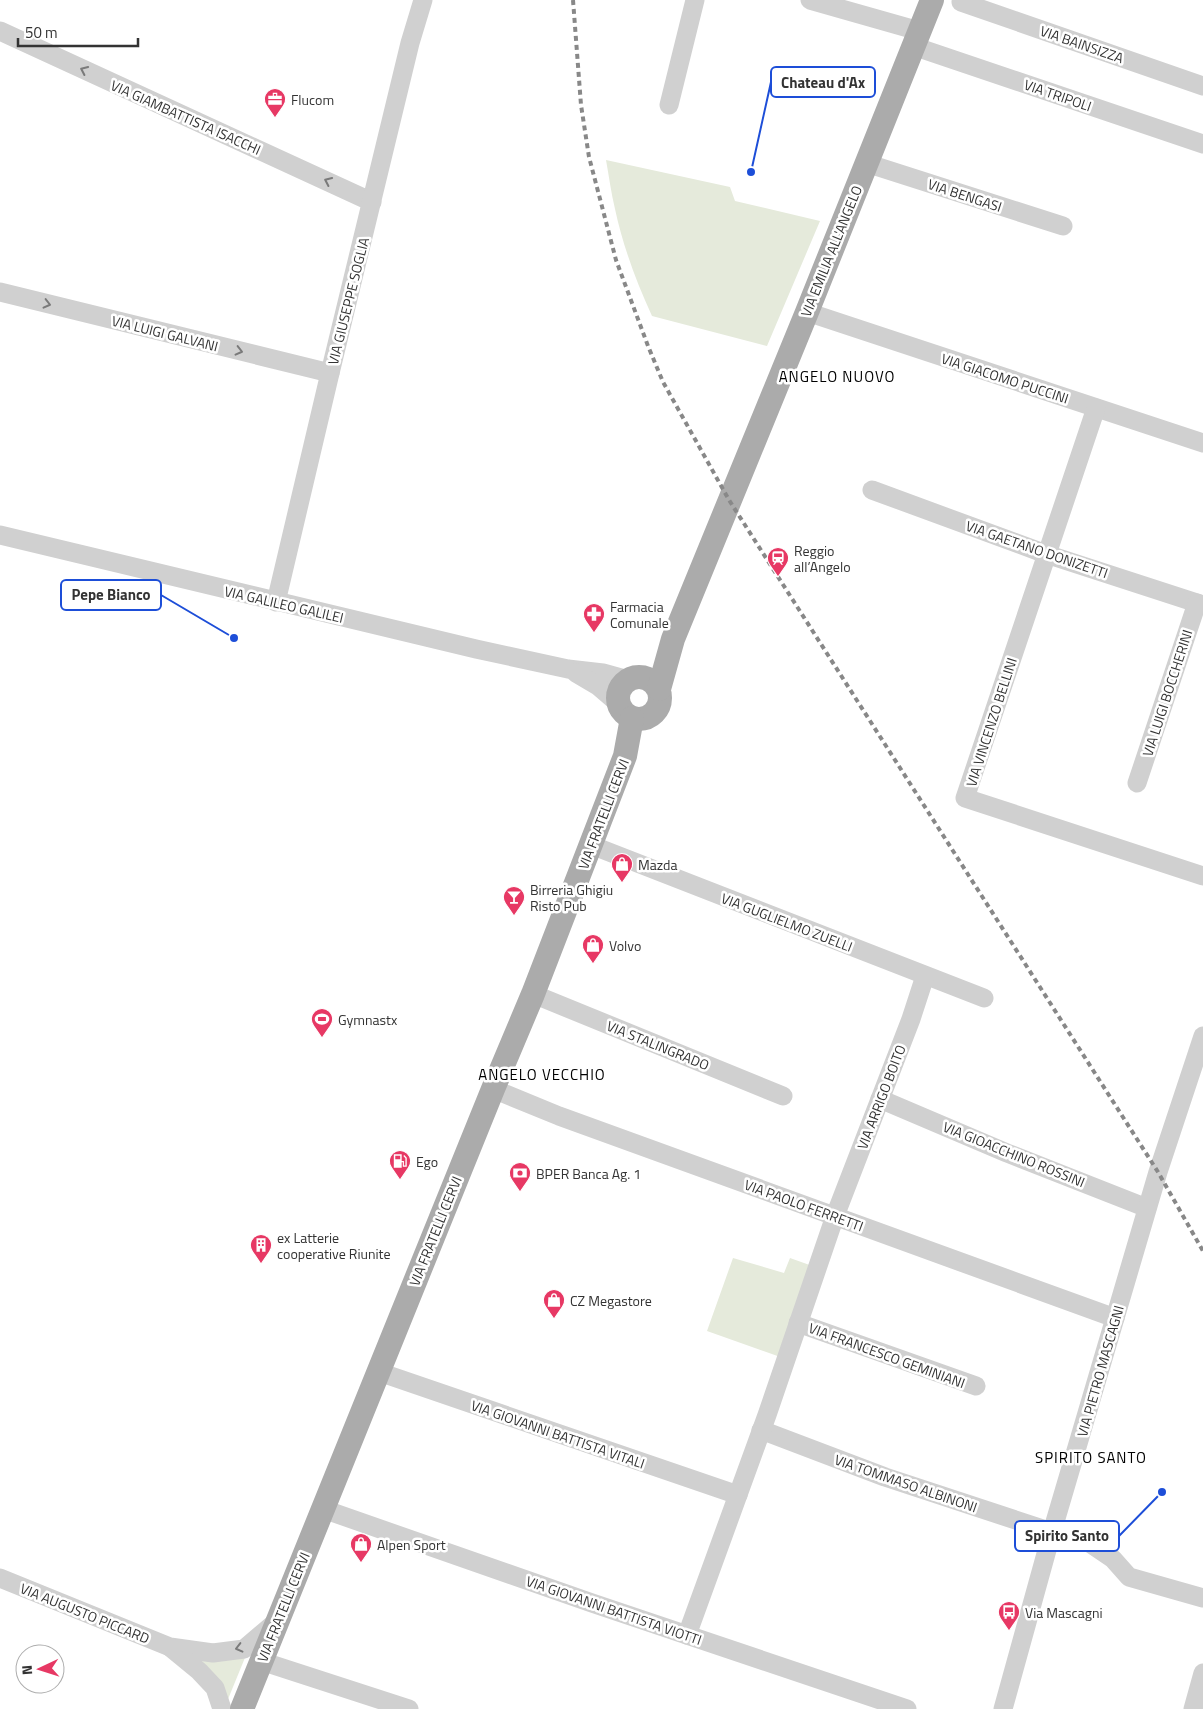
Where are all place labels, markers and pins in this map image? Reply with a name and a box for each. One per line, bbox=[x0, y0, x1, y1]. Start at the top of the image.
callout: Chateau d'Ax bbox=[771, 67, 875, 97]
office icon: Flucom bbox=[263, 87, 287, 118]
place label: Flucom bbox=[291, 89, 334, 110]
place label: Reggio all’Angelo bbox=[794, 540, 851, 577]
station icon: Reggio all’Angelo bbox=[766, 546, 790, 577]
callout: Pepe Bianco bbox=[61, 580, 161, 610]
place label: Farmacia Comunale bbox=[610, 596, 669, 633]
pharmacy icon: Farmacia Comunale bbox=[582, 602, 606, 633]
shop icon: Mazda bbox=[610, 852, 634, 883]
place label: Mazda bbox=[638, 854, 678, 875]
place label: Birreria Ghigiu Risto Pub bbox=[530, 879, 613, 916]
bar icon: Birreria Ghigiu Risto Pub bbox=[502, 885, 526, 916]
shop icon: Volvo bbox=[581, 933, 605, 964]
place label: Volvo bbox=[609, 935, 641, 956]
sports icon: Gymnastx bbox=[310, 1007, 334, 1038]
place label: Gymnastx bbox=[338, 1009, 398, 1030]
fuel station icon: Ego bbox=[388, 1149, 412, 1180]
place label: Ego bbox=[416, 1151, 438, 1172]
bank icon: BPER Banca Ag. 1 bbox=[508, 1161, 532, 1192]
place label: BPER Banca Ag. 1 bbox=[536, 1163, 641, 1184]
place label: ex Latterie cooperative Riunite bbox=[277, 1227, 391, 1264]
building icon: ex Latterie cooperative Riunite bbox=[249, 1233, 273, 1264]
shop icon: CZ Megastore bbox=[542, 1288, 566, 1319]
place label: CZ Megastore bbox=[570, 1290, 652, 1311]
callout: Spirito Santo bbox=[1015, 1521, 1119, 1551]
shop icon: Alpen Sport bbox=[349, 1532, 373, 1563]
place label: Alpen Sport bbox=[377, 1534, 446, 1555]
bus stop icon: Via Mascagni bbox=[997, 1600, 1021, 1631]
place label: Via Mascagni bbox=[1025, 1602, 1103, 1623]

